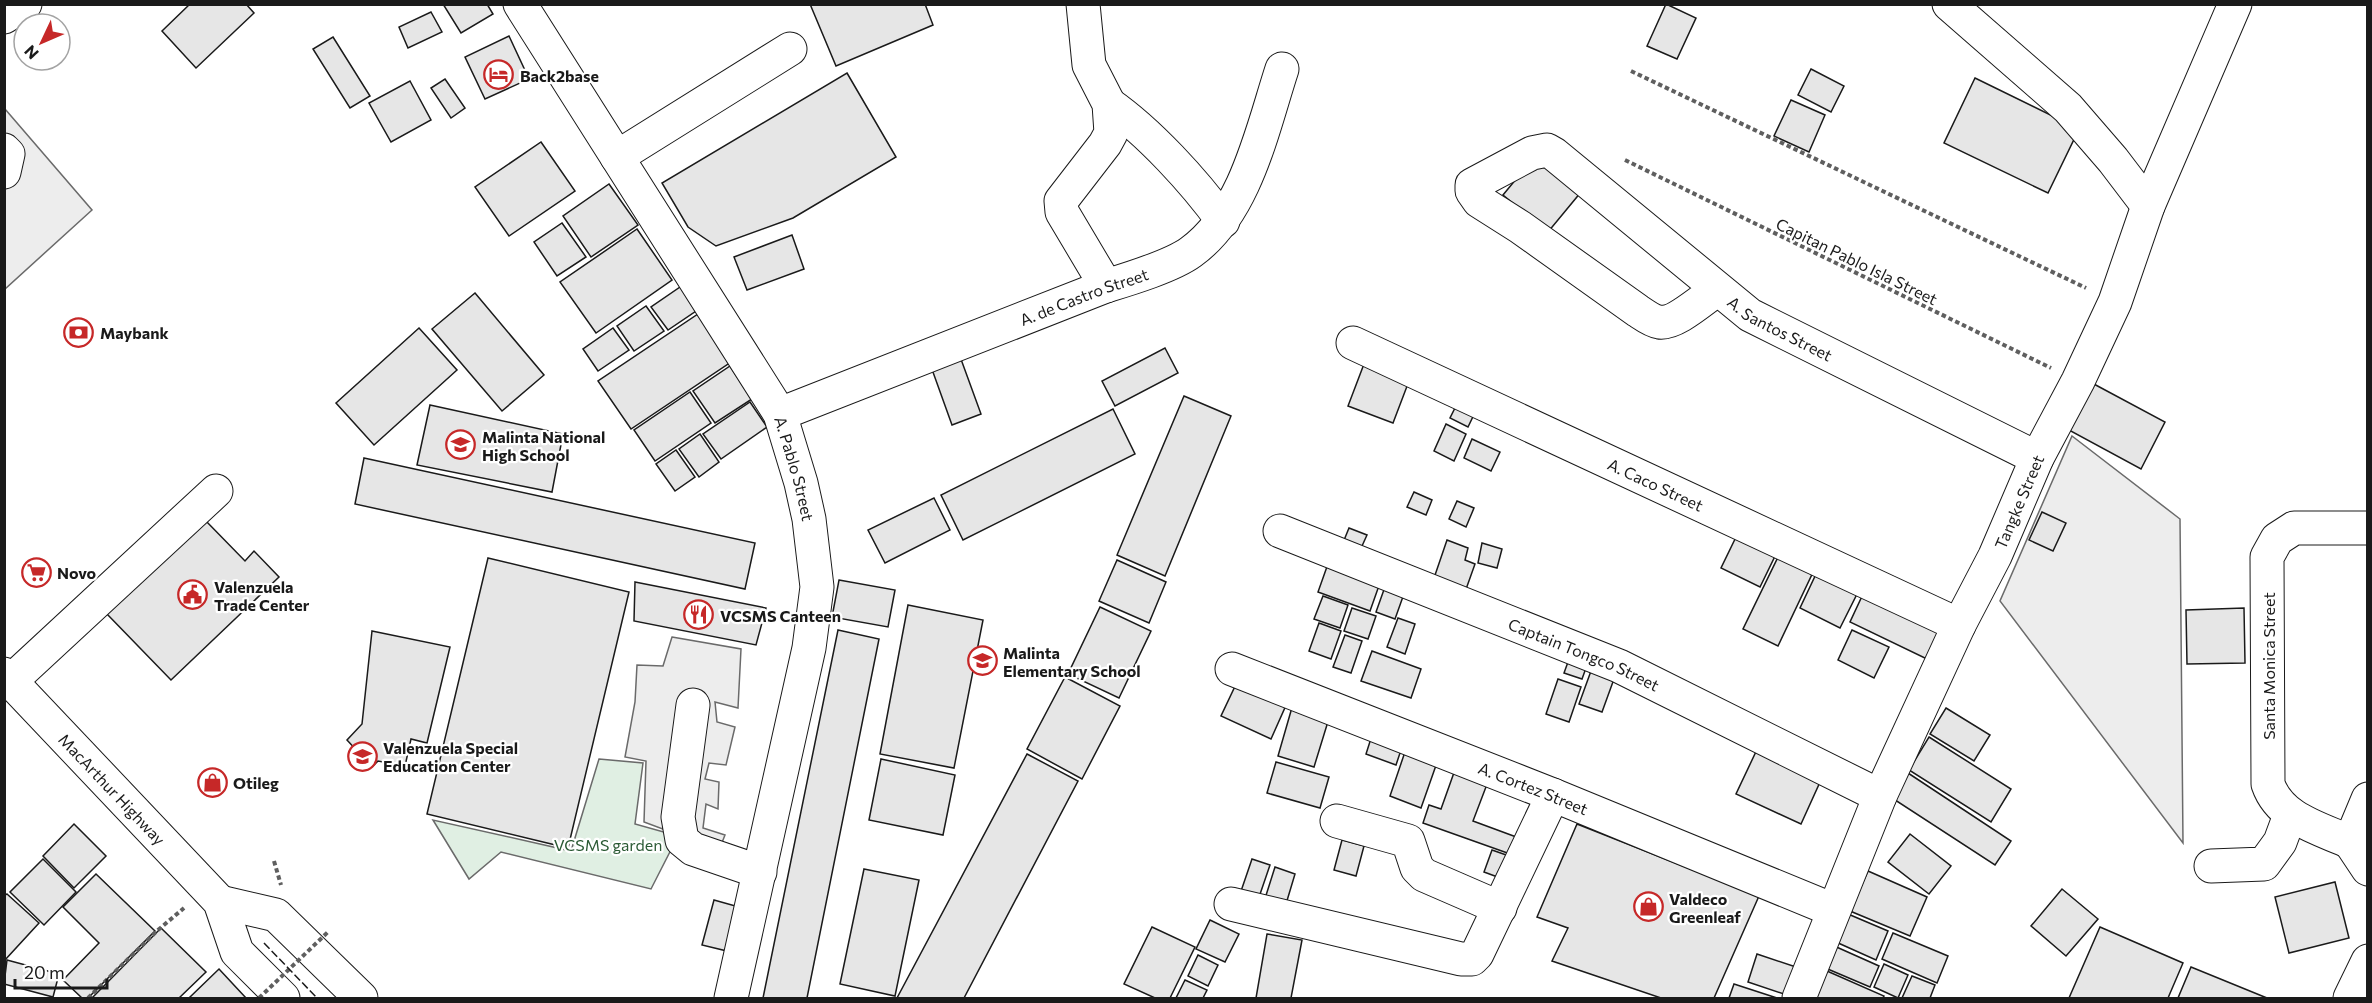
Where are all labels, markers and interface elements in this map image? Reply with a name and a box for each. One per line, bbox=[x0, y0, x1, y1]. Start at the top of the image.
north arrow bbox=[12, 12, 72, 72]
text: N bbox=[20, 42, 42, 64]
hotel icon: Back2base bbox=[483, 59, 515, 91]
place label: Back2base bbox=[520, 66, 599, 85]
street label: Capitan Pablo Isla Street bbox=[1773, 214, 1941, 309]
street label: A. de Castro Street bbox=[1017, 263, 1151, 329]
street label: A. Santos Street bbox=[1724, 292, 1836, 364]
bank icon: Maybank bbox=[63, 316, 95, 348]
place label: Maybank bbox=[100, 323, 169, 342]
street label: A. Pablo Street bbox=[772, 414, 819, 523]
place label: Malinta National High School bbox=[482, 427, 605, 464]
school or university icon: Malinta National High School bbox=[445, 429, 477, 461]
street label: Tangke Street bbox=[1990, 451, 2047, 551]
street label: A. Caco Street bbox=[1605, 454, 1707, 514]
supermarket icon: Novo bbox=[20, 556, 52, 588]
place label: Novo bbox=[57, 563, 97, 582]
place label: Valenzuela Trade Center bbox=[214, 577, 310, 614]
public building icon: Valenzuela Trade Center bbox=[177, 579, 209, 611]
street label: Santa Monica Street bbox=[2259, 592, 2278, 740]
restaurant icon: VCSMS Canteen bbox=[683, 599, 715, 631]
place label: VCSMS Canteen bbox=[720, 606, 841, 625]
street label: Captain Tongco Street bbox=[1506, 614, 1663, 694]
place label: Malinta Elementary School bbox=[1003, 643, 1141, 680]
school or university icon: Malinta Elementary School bbox=[966, 645, 998, 677]
street label: MacArthur Highway bbox=[56, 729, 170, 848]
place label: Valenzuela Special Education Center bbox=[383, 738, 518, 775]
school or university icon: Valenzuela Special Education Center bbox=[346, 740, 378, 772]
street label: A. Cortez Street bbox=[1476, 757, 1591, 818]
shop icon: Otileg bbox=[196, 766, 228, 798]
place label: Otileg bbox=[233, 773, 279, 792]
park label: VCSMS garden bbox=[554, 835, 662, 854]
place label: Valdeco Greenleaf bbox=[1669, 889, 1741, 926]
shop icon: Valdeco Greenleaf bbox=[1632, 891, 1664, 923]
scale bar bbox=[15, 952, 106, 990]
text: 20 m bbox=[24, 961, 65, 983]

